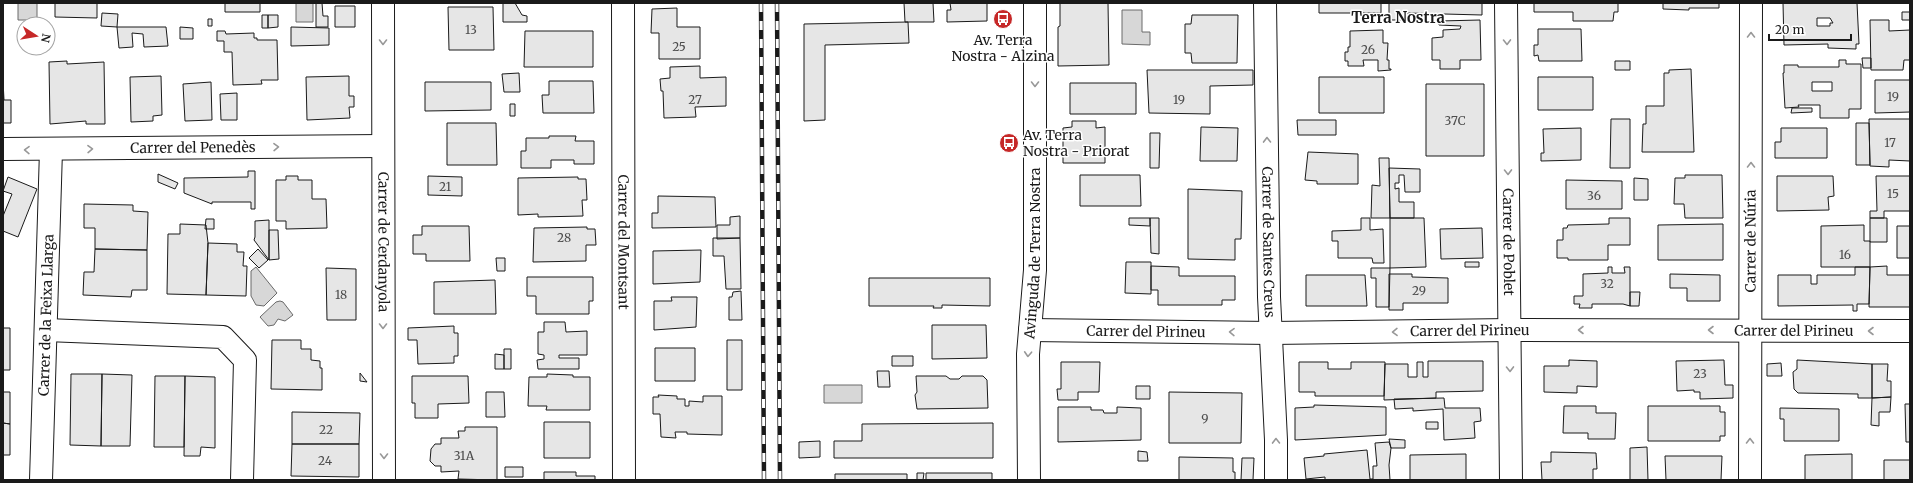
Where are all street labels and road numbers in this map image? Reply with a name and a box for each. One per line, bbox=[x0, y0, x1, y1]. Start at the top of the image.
street label: Carrer del Penedès bbox=[130, 138, 256, 157]
street label: Carrer de Santes Creus bbox=[1258, 166, 1279, 318]
street label: Avinguda de Terra Nostra bbox=[1020, 167, 1044, 341]
street label: Carrer de Cerdanyola bbox=[374, 172, 393, 313]
street label: Carrer del Montsant bbox=[614, 174, 633, 310]
street label: Carrer de Poblet bbox=[1499, 188, 1518, 296]
street label: Carrer de Núria bbox=[1741, 189, 1760, 292]
street label: Carrer de la Feixa Llarga bbox=[35, 233, 57, 396]
street label: Carrer del Pirineu bbox=[1410, 321, 1530, 340]
street label: Carrer del Pirineu bbox=[1086, 322, 1206, 341]
street label: Carrer del Pirineu bbox=[1734, 322, 1854, 340]

